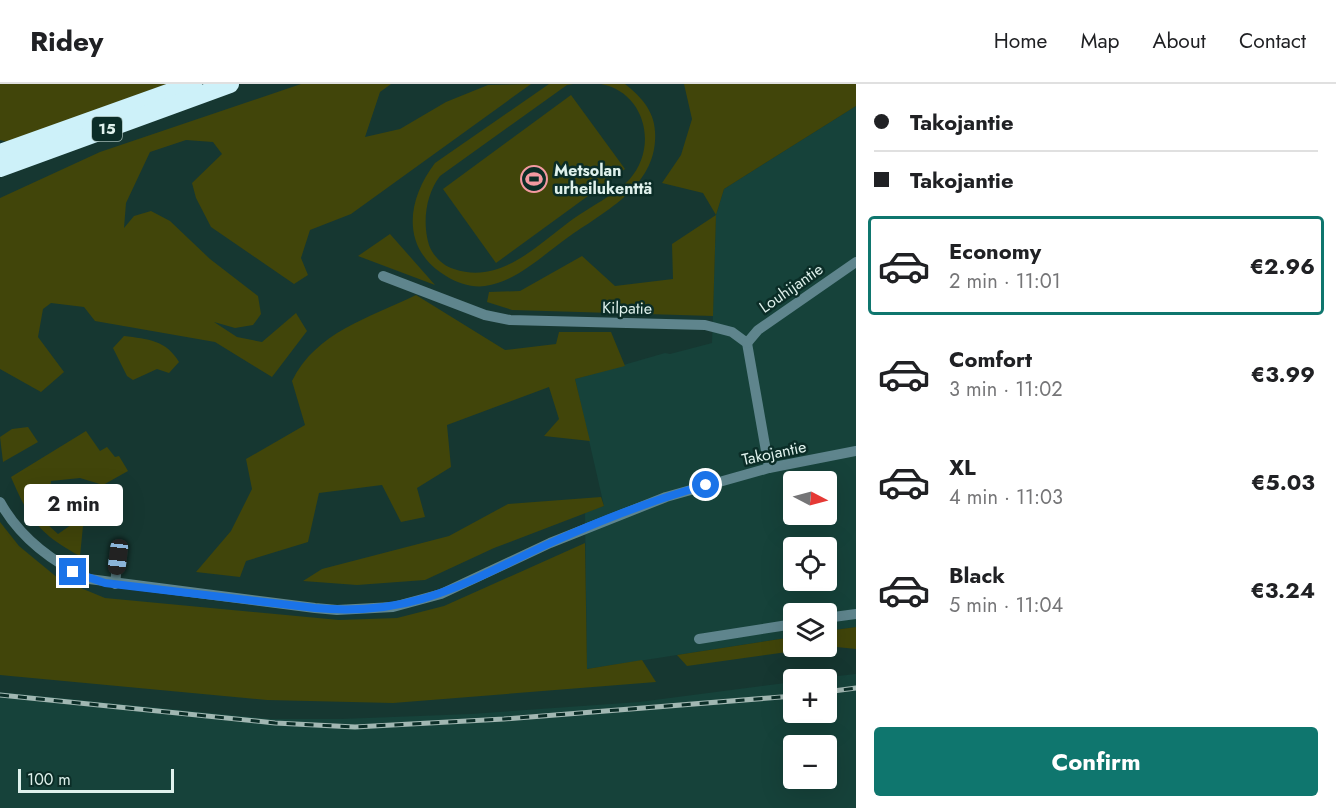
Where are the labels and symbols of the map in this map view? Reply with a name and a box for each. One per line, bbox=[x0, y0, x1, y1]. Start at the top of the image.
road number: 15 bbox=[92, 117, 122, 141]
place label: Metsolan urheilukenttä bbox=[554, 159, 652, 200]
sports icon: Metsolan urheilukenttä bbox=[519, 164, 549, 194]
street label: Louhijantie bbox=[754, 258, 828, 318]
street label: Kilpatie bbox=[602, 296, 652, 320]
street label: Takojantie bbox=[740, 435, 808, 471]
route start bbox=[692, 471, 719, 498]
north arrow bbox=[783, 471, 837, 525]
callout: 2 min bbox=[23, 485, 122, 527]
car bbox=[107, 538, 129, 576]
route end bbox=[59, 558, 86, 585]
scale bar bbox=[18, 766, 174, 794]

